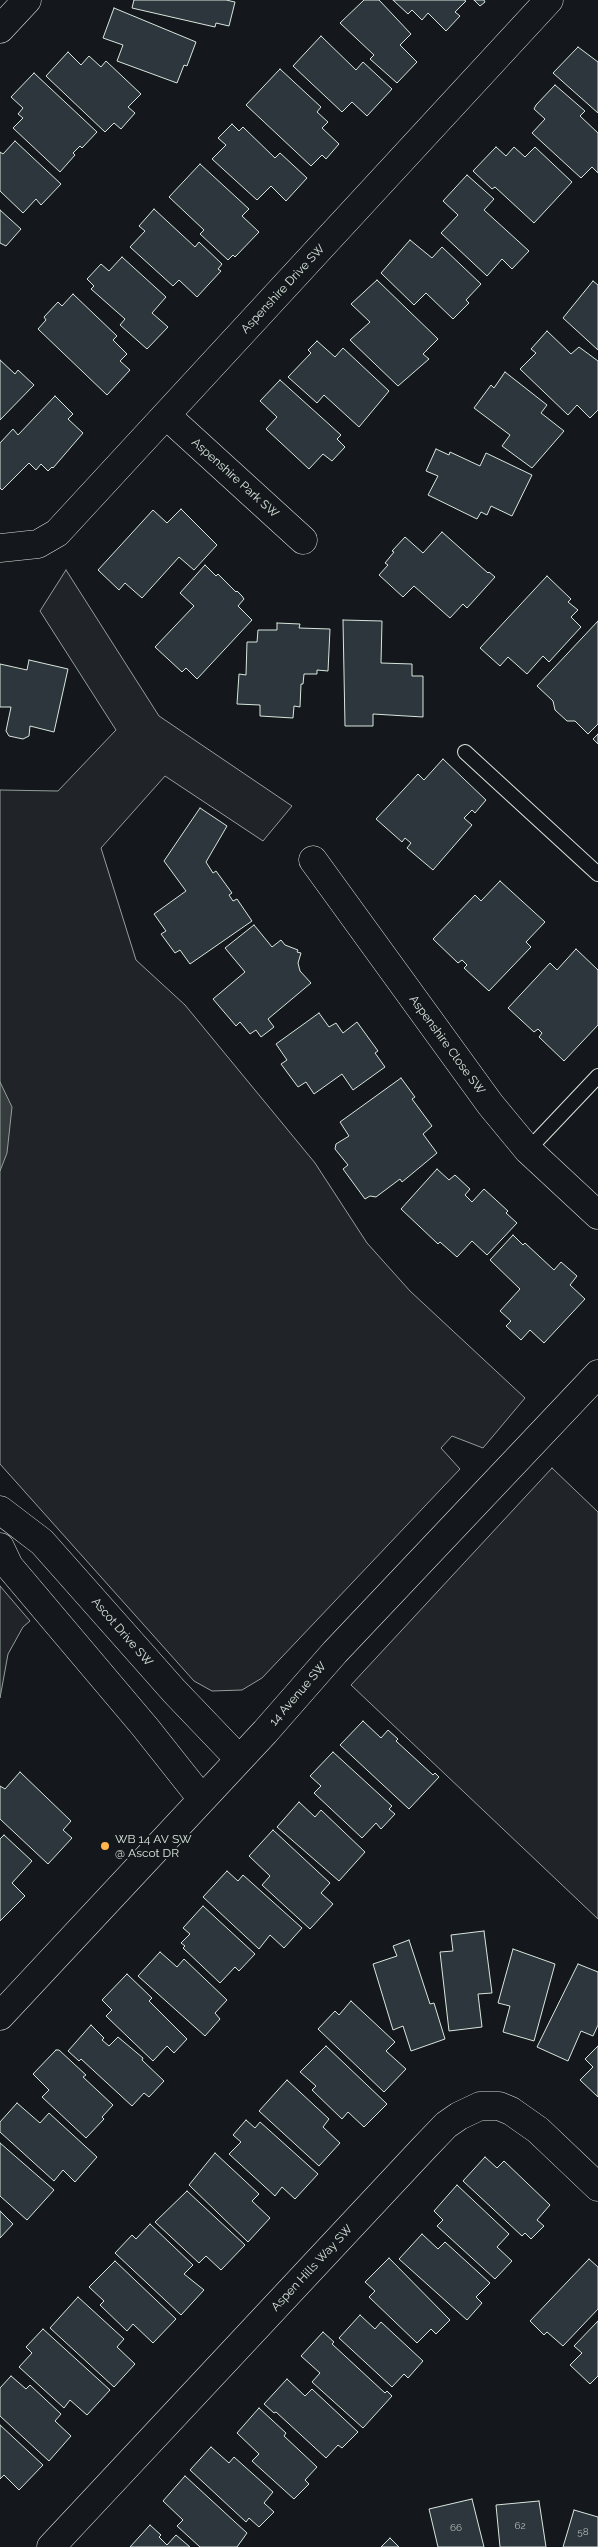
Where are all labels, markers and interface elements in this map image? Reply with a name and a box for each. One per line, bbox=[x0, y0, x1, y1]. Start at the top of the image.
street label: Aspenshire Drive SW bbox=[238, 242, 328, 336]
street label: Aspenshire Park SW bbox=[189, 435, 281, 521]
street label: Aspenshire Close SW bbox=[406, 993, 488, 1097]
street label: Ascot Drive SW bbox=[88, 1595, 156, 1669]
street label: 14 Avenue SW bbox=[266, 1659, 330, 1729]
place label: WB 14 AV SW @ Ascot DR bbox=[115, 1832, 192, 1860]
marker: WB 14 AV SW @ Ascot DR bbox=[99, 1840, 111, 1852]
street label: Aspen Hills Way SW bbox=[268, 2222, 356, 2314]
house number: 62 bbox=[514, 2520, 526, 2532]
house number: 66 bbox=[450, 2522, 462, 2534]
house number: 58 bbox=[577, 2526, 589, 2538]

